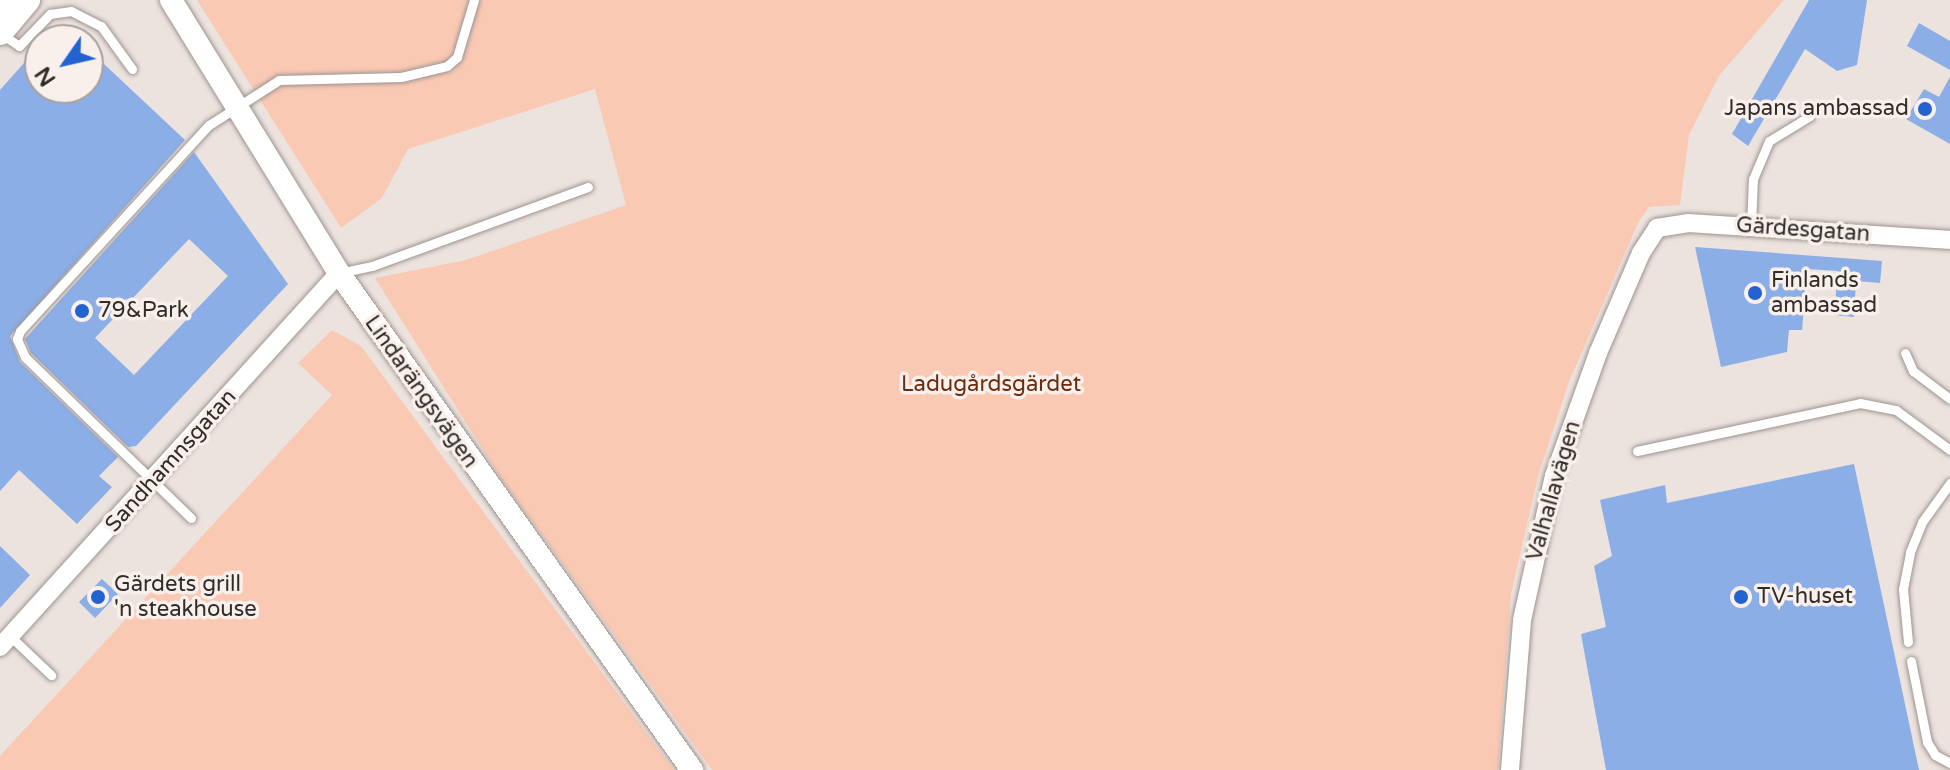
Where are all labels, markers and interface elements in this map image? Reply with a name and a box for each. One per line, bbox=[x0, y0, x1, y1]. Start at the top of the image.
north arrow bbox=[24, 24, 104, 104]
text: N bbox=[30, 62, 61, 91]
place label: Japans ambassad bbox=[1724, 96, 1909, 122]
marker: Japans ambassad bbox=[1916, 100, 1934, 118]
street label: Gärdesgatan bbox=[1735, 212, 1871, 248]
place label: Finlands ambassad bbox=[1771, 267, 1877, 318]
marker: Finlands ambassad bbox=[1746, 284, 1764, 302]
place label: 79&Park bbox=[98, 298, 189, 324]
marker: 79&Park bbox=[73, 302, 91, 320]
street label: Lindarängsvägen bbox=[359, 311, 483, 473]
park label: Ladugårdsgärdet bbox=[901, 372, 1081, 398]
street label: Sandhamnsgatan bbox=[100, 384, 242, 538]
street label: Valhallavägen bbox=[1521, 418, 1587, 564]
place label: Gärdets grill 'n steakhouse bbox=[114, 571, 257, 622]
place label: TV-huset bbox=[1757, 584, 1853, 610]
marker: Gärdets grill 'n steakhouse bbox=[89, 588, 107, 606]
marker: TV-huset bbox=[1732, 588, 1750, 606]

